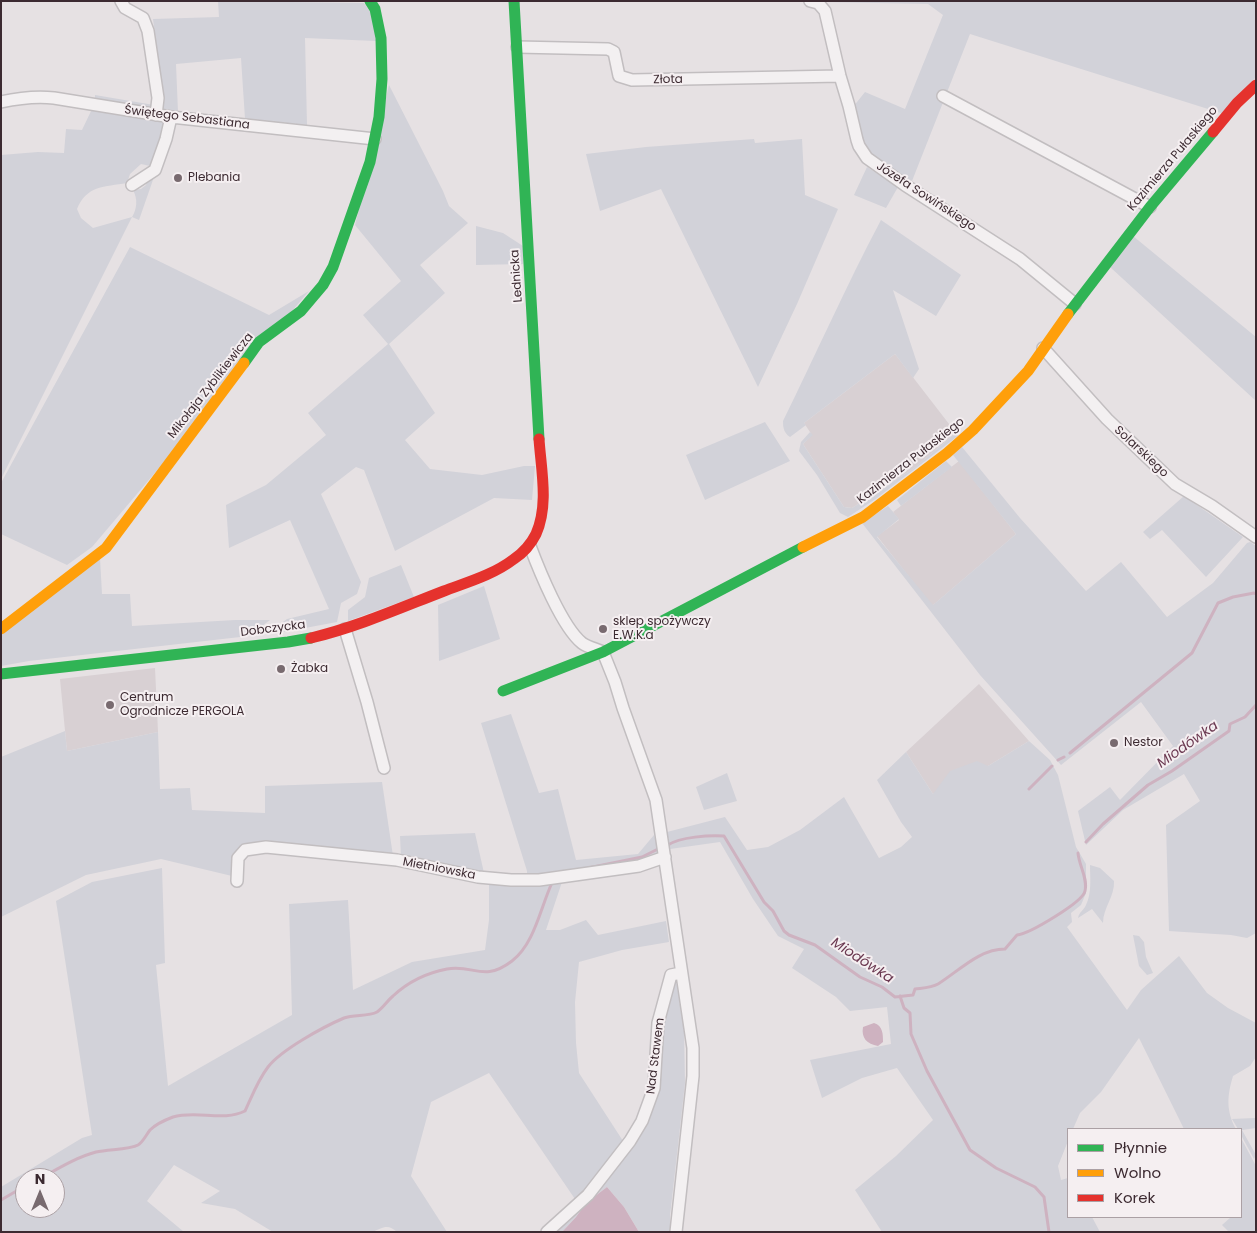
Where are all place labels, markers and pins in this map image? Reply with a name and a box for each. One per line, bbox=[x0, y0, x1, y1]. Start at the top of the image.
place label: Plebania bbox=[188, 171, 240, 185]
marker: Plebania bbox=[172, 172, 184, 184]
place label: sklep spożywczy E.W.K.a bbox=[613, 615, 711, 643]
marker: sklep spożywczy E.W.K.a bbox=[597, 623, 609, 635]
place label: Żabka bbox=[291, 662, 328, 676]
marker: Żabka bbox=[275, 663, 287, 675]
place label: Centrum Ogrodnicze PERGOLA bbox=[120, 691, 244, 719]
marker: Centrum Ogrodnicze PERGOLA bbox=[104, 699, 116, 711]
place label: Nestor bbox=[1124, 736, 1163, 750]
marker: Nestor bbox=[1108, 737, 1120, 749]

